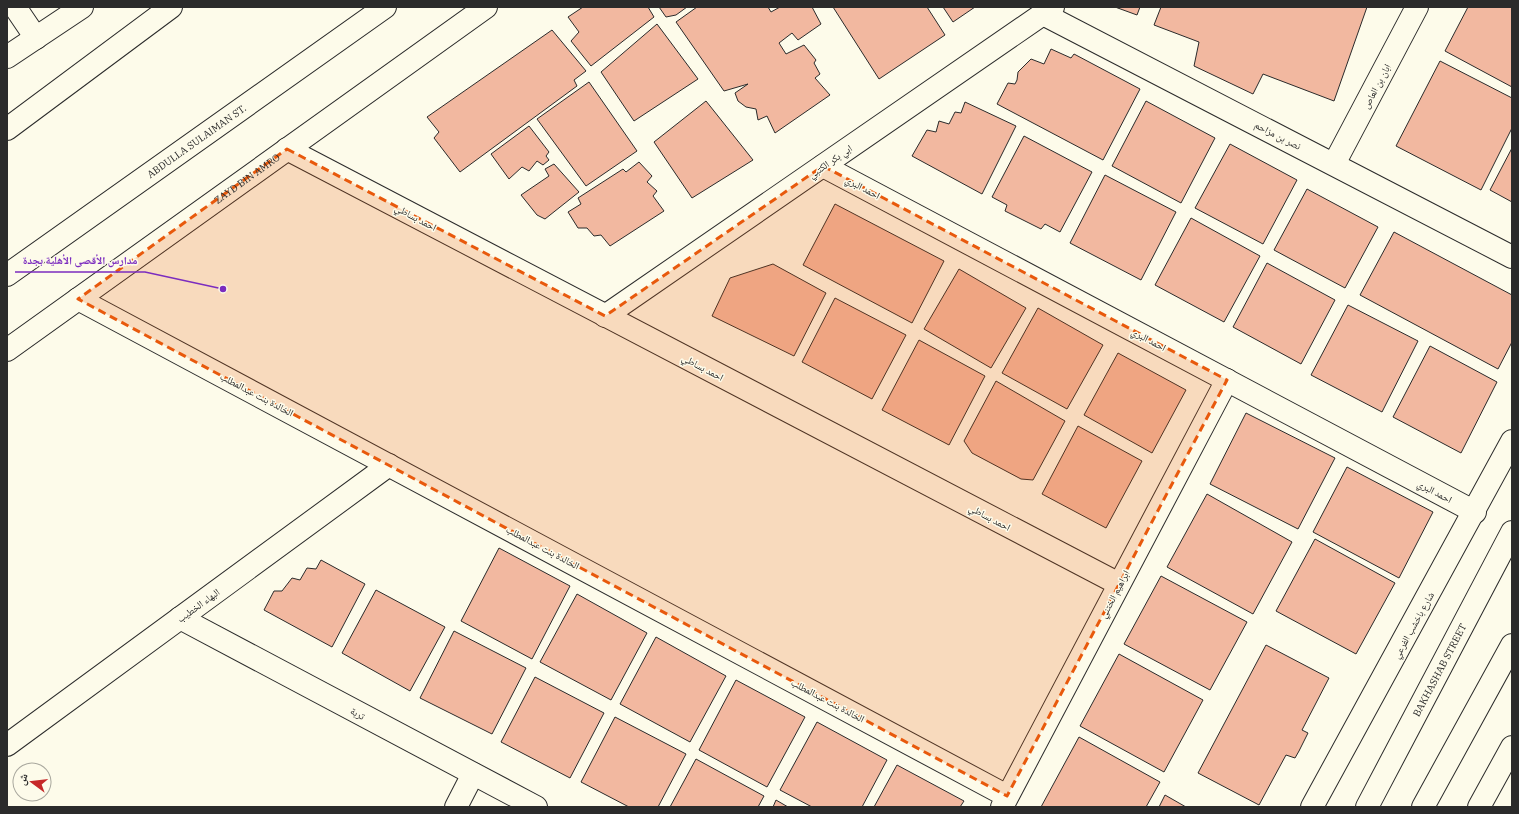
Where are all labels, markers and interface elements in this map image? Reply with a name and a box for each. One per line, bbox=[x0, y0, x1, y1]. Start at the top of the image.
street label: ابان بن العاص bbox=[1359, 62, 1394, 111]
street label: ABDULLA SULAIMAN ST. bbox=[144, 102, 249, 181]
street label: نصر بن مزاحم bbox=[1252, 118, 1303, 154]
street label: ابي بكر الكتبي bbox=[806, 142, 856, 182]
street label: ZAYD BIN AMRO bbox=[212, 151, 283, 207]
street label: احمد البري bbox=[842, 173, 882, 203]
street label: احمد بساطي bbox=[392, 201, 439, 235]
callout: مدارس الأقصى الأهلية بجدة bbox=[15, 249, 145, 272]
text: مدارس الأقصى الأهلية بجدة bbox=[23, 253, 137, 268]
street label: احمد البري bbox=[1128, 325, 1168, 355]
street label: احمد بساطي bbox=[679, 351, 726, 385]
street label: الخالدة بنت عبدالمطلب bbox=[218, 370, 296, 419]
street label: احمد البري bbox=[1414, 477, 1454, 507]
street label: احمد بساطي bbox=[966, 501, 1013, 535]
street label: الخالدة بنت عبدالمطلب bbox=[504, 523, 582, 572]
street label: ابراهيم الختني bbox=[1096, 568, 1134, 621]
street label: البهاء الخطيب bbox=[174, 586, 222, 625]
street label: شارع باخشب الفرعي bbox=[1390, 589, 1439, 662]
street label: BAKHASHAB STREET bbox=[1410, 621, 1470, 719]
street label: الخالدة بنت عبدالمطلب bbox=[789, 676, 867, 725]
street label: تربة bbox=[348, 704, 367, 723]
north arrow bbox=[12, 762, 52, 802]
text: ش bbox=[14, 772, 32, 787]

